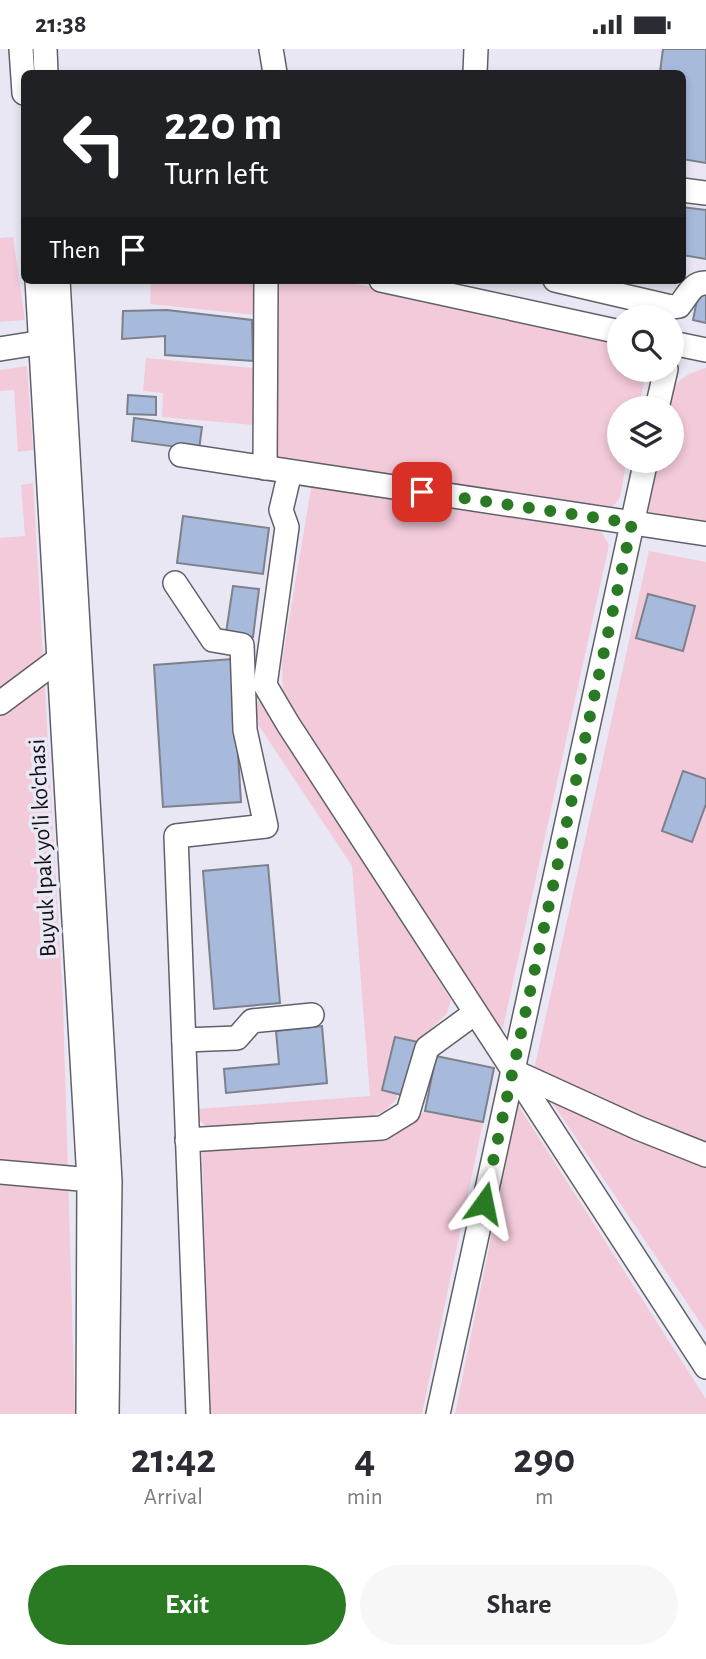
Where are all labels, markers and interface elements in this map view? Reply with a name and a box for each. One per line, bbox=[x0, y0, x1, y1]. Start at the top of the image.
text: 21:38 bbox=[35, 11, 87, 37]
icon: left bbox=[49, 98, 140, 189]
text: 220 m bbox=[164, 100, 283, 149]
text: Turn left bbox=[164, 158, 268, 190]
icon: arrive bbox=[114, 231, 152, 269]
text: Then bbox=[49, 237, 100, 263]
map controls bbox=[607, 305, 684, 473]
button: search bbox=[607, 305, 684, 382]
button: layers bbox=[607, 396, 684, 473]
pin bbox=[392, 462, 452, 522]
icon: arrive bbox=[403, 473, 441, 511]
street label: Buyuk Ipak yo'li ko'chasi bbox=[25, 738, 61, 958]
position arrow bbox=[447, 1166, 521, 1240]
text: 21:42 bbox=[131, 1438, 216, 1480]
text: 4 bbox=[354, 1438, 375, 1480]
text: 290 bbox=[513, 1438, 575, 1480]
text: Arrival bbox=[144, 1486, 203, 1509]
text: min bbox=[347, 1486, 383, 1509]
text: m bbox=[535, 1486, 554, 1509]
button: Exit bbox=[28, 1565, 346, 1645]
button: Share bbox=[360, 1565, 678, 1645]

